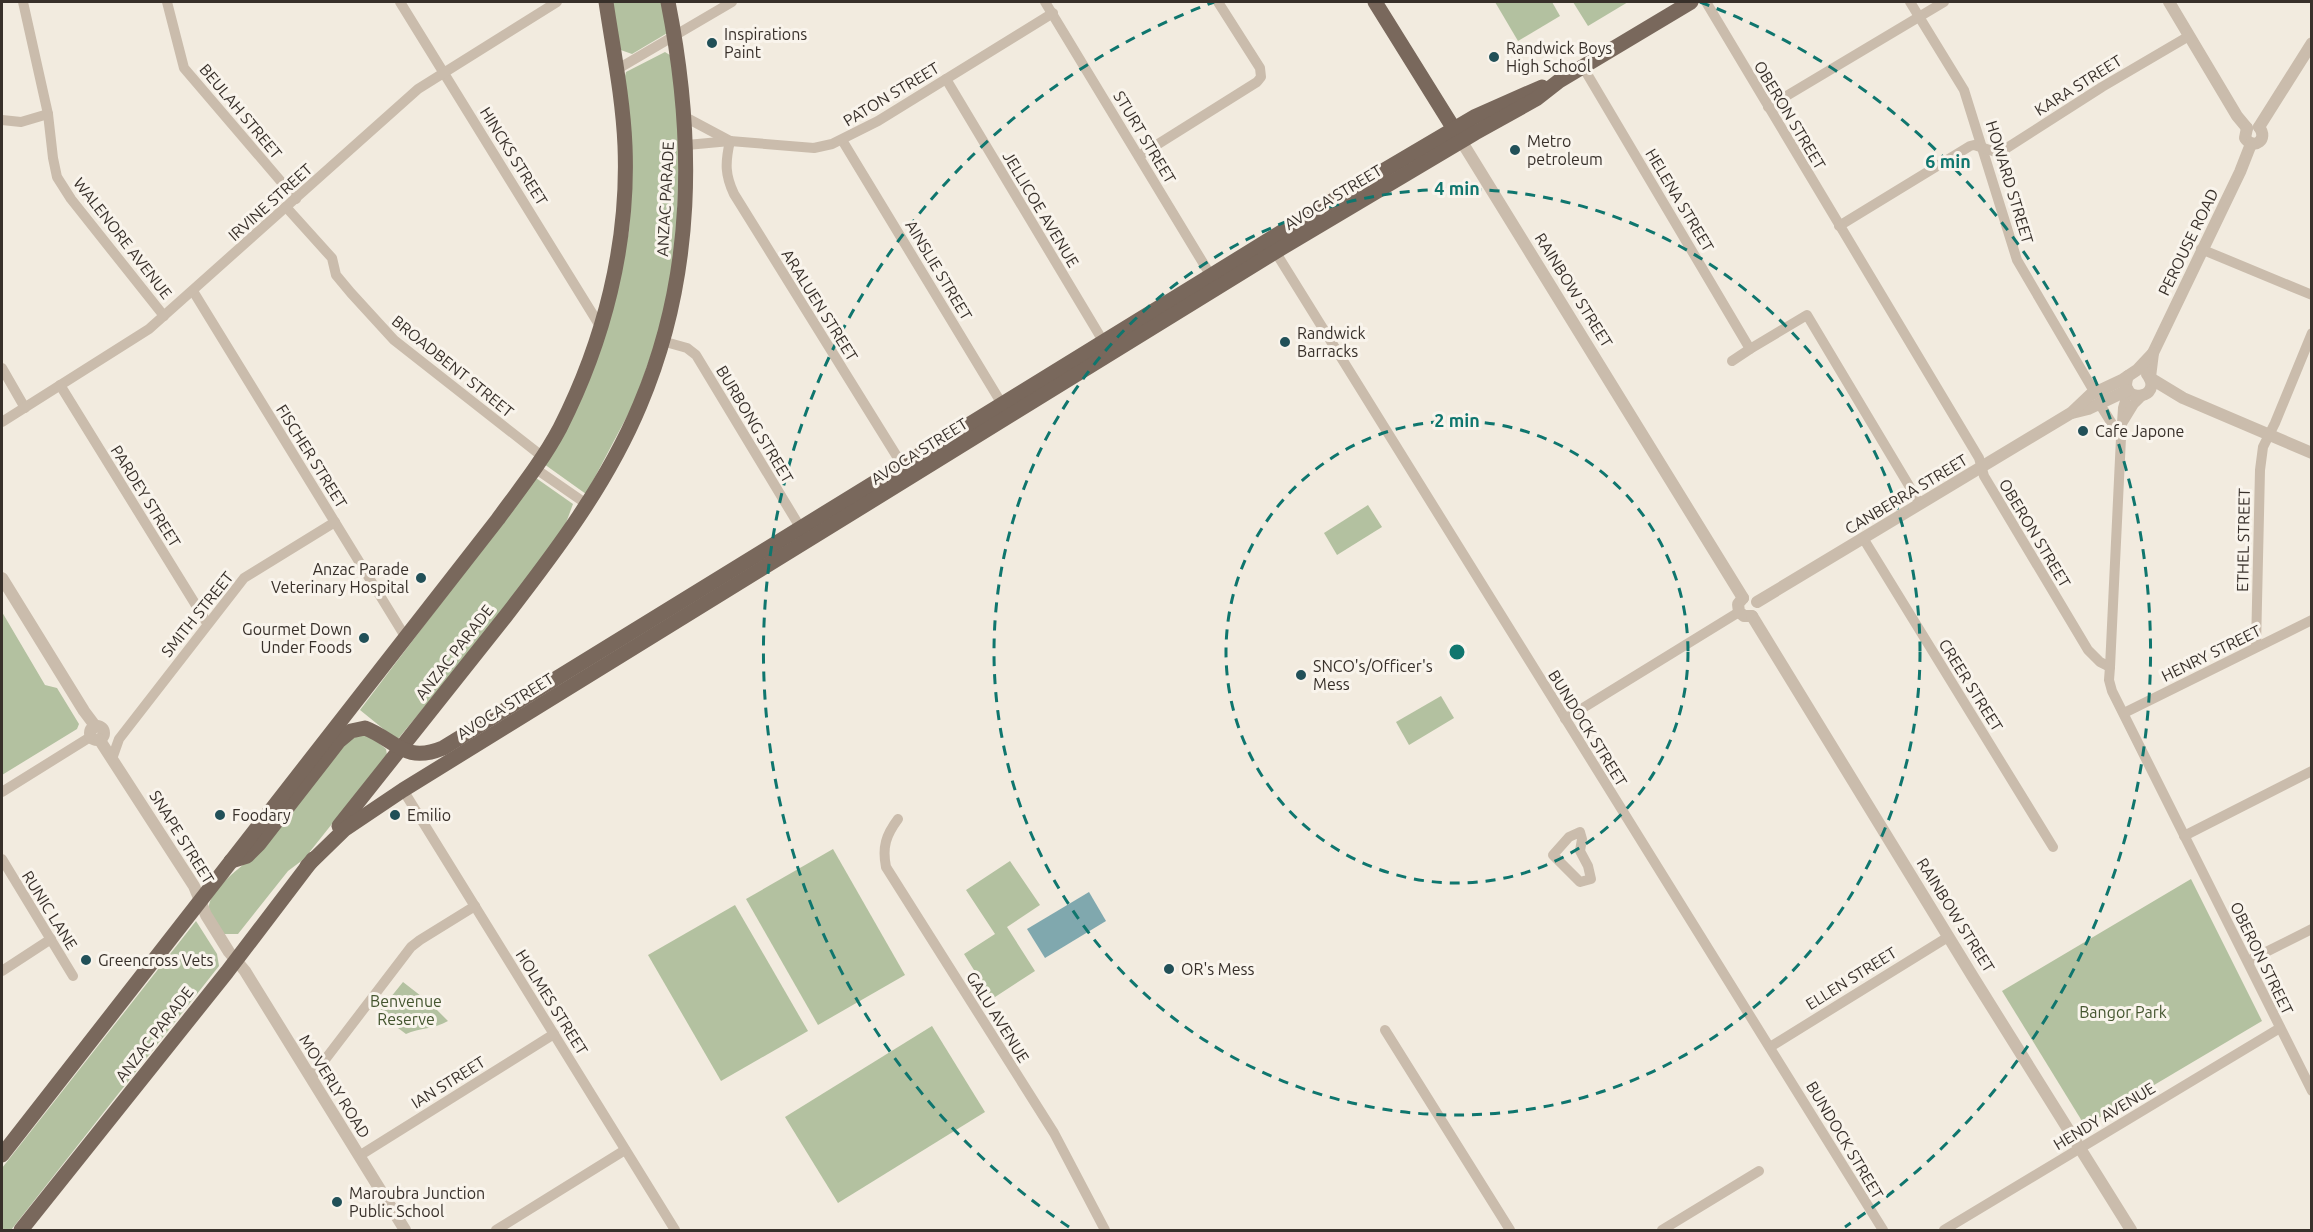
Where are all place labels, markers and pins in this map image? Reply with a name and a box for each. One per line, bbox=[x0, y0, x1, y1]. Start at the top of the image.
place label: Inspirations Paint bbox=[724, 25, 807, 61]
marker: Inspirations Paint bbox=[705, 36, 719, 50]
place label: Randwick Boys High School bbox=[1506, 39, 1612, 75]
marker: Randwick Boys High School bbox=[1487, 50, 1501, 64]
place label: Metro petroleum bbox=[1527, 132, 1603, 168]
marker: Metro petroleum bbox=[1508, 143, 1522, 157]
place label: Randwick Barracks bbox=[1297, 324, 1365, 360]
marker: Randwick Barracks bbox=[1278, 335, 1292, 349]
place label: Cafe Japone bbox=[2095, 422, 2184, 440]
marker: Cafe Japone bbox=[2076, 424, 2090, 438]
place label: Anzac Parade Veterinary Hospital bbox=[271, 560, 409, 596]
marker: Anzac Parade Veterinary Hospital bbox=[414, 571, 428, 585]
place label: Gourmet Down Under Foods bbox=[242, 620, 352, 656]
marker: Gourmet Down Under Foods bbox=[357, 631, 371, 645]
centre of rings bbox=[1447, 642, 1467, 662]
place label: SNCO's/Officer's Mess bbox=[1313, 657, 1433, 693]
marker: SNCO's/Officer's Mess bbox=[1294, 668, 1308, 682]
place label: Foodary bbox=[232, 806, 291, 824]
place label: Emilio bbox=[407, 806, 451, 824]
marker: Foodary bbox=[213, 808, 227, 822]
marker: Emilio bbox=[388, 808, 402, 822]
place label: Greencross Vets bbox=[98, 951, 214, 969]
marker: Greencross Vets bbox=[79, 953, 93, 967]
place label: OR's Mess bbox=[1181, 960, 1255, 978]
marker: OR's Mess bbox=[1162, 962, 1176, 976]
place label: Maroubra Junction Public School bbox=[349, 1184, 485, 1220]
marker: Maroubra Junction Public School bbox=[330, 1195, 344, 1209]

